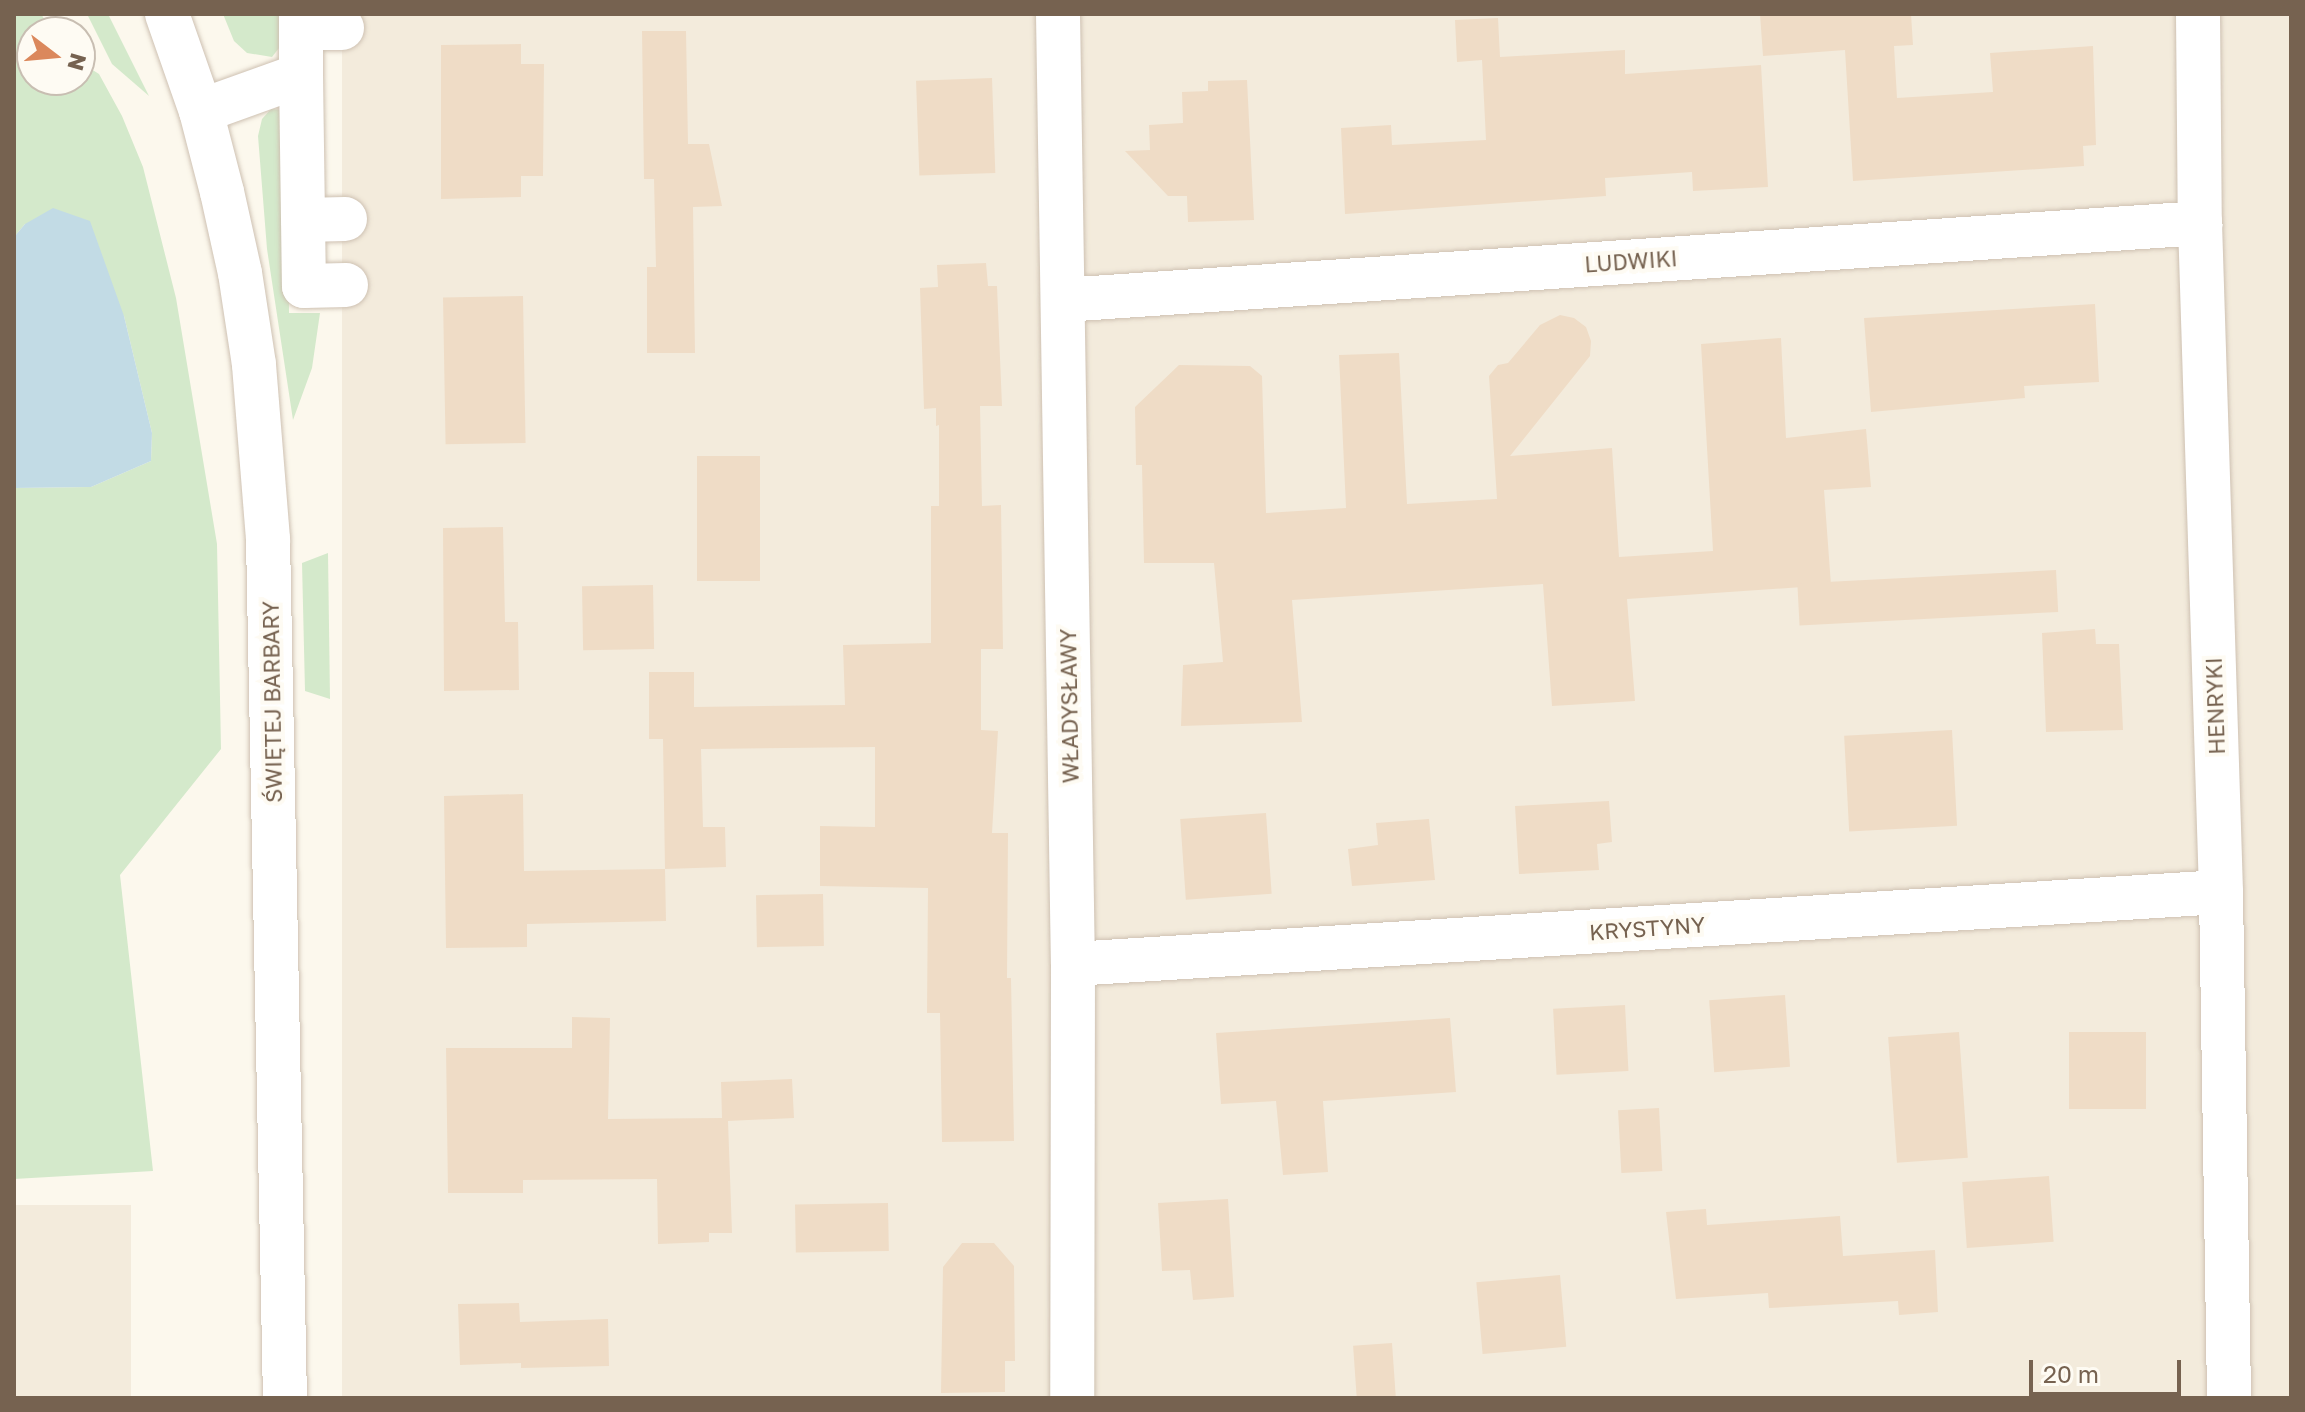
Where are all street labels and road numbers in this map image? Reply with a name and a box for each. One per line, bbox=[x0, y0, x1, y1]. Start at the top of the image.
street label: LUDWIKI bbox=[1584, 245, 1678, 277]
street label: ŚWIĘTEJ BARBARY bbox=[257, 601, 287, 803]
street label: WŁADYSŁAWY bbox=[1054, 628, 1084, 784]
street label: HENRYKI bbox=[2200, 657, 2230, 755]
street label: KRYSTYNY bbox=[1588, 911, 1706, 945]

